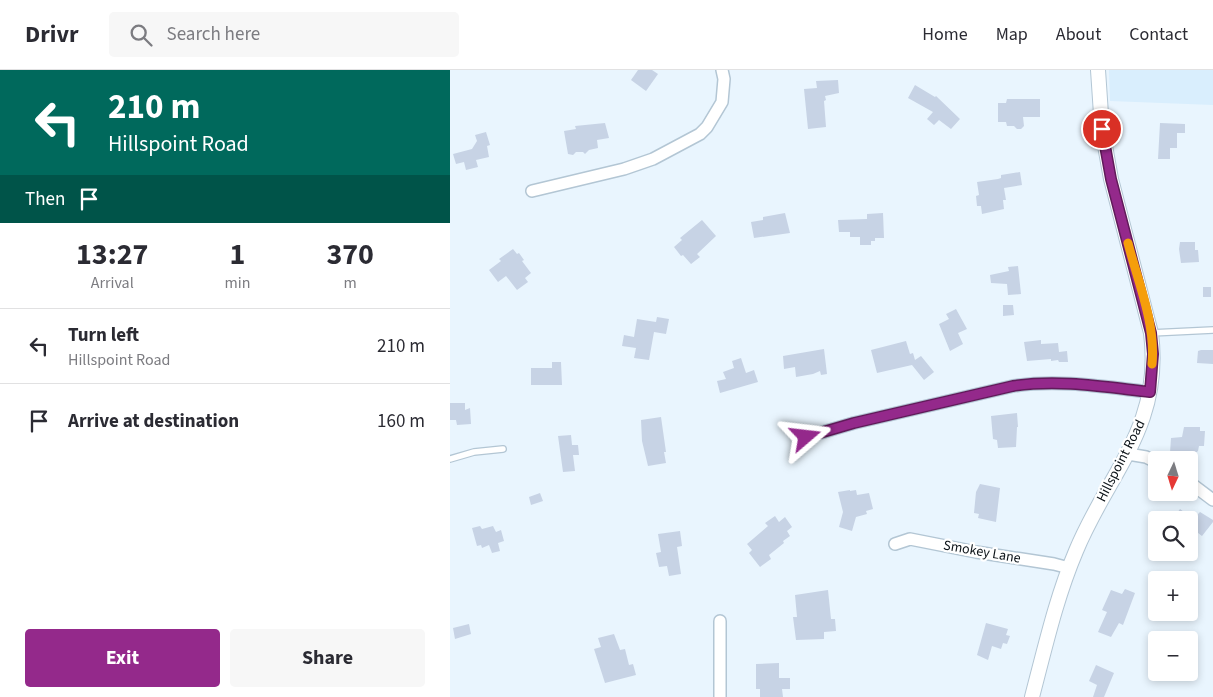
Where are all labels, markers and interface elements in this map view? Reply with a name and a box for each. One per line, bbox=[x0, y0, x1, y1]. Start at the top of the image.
search box bbox=[109, 12, 459, 57]
text: Drivr bbox=[25, 17, 79, 52]
icon: search bbox=[127, 21, 155, 49]
text: Search here bbox=[167, 21, 260, 48]
text: Home bbox=[922, 22, 968, 47]
text: Map bbox=[996, 22, 1028, 47]
text: About bbox=[1056, 22, 1101, 47]
text: Contact bbox=[1129, 22, 1188, 47]
text: 210 m bbox=[108, 82, 200, 132]
icon: left bbox=[25, 90, 90, 155]
pin bbox=[1081, 108, 1123, 150]
icon: arrive bbox=[1088, 115, 1116, 143]
text: Hillspoint Road bbox=[108, 128, 249, 160]
icon: arrive bbox=[75, 185, 103, 213]
text: Then bbox=[25, 186, 65, 213]
text: 13:27 bbox=[76, 233, 148, 276]
text: 1 bbox=[229, 233, 245, 276]
text: 370 bbox=[326, 233, 374, 276]
text: Arrival bbox=[91, 272, 134, 294]
text: min bbox=[224, 272, 250, 294]
text: m bbox=[344, 272, 357, 294]
text: Turn left bbox=[68, 322, 139, 349]
icon: left bbox=[25, 332, 53, 360]
text: 210 m bbox=[377, 333, 425, 360]
text: Hillspoint Road bbox=[68, 349, 170, 371]
icon: arrive bbox=[25, 407, 53, 435]
text: Arrive at destination bbox=[68, 408, 239, 435]
text: 160 m bbox=[377, 408, 425, 435]
position arrow bbox=[779, 410, 831, 462]
street label: Hillspoint Road bbox=[1092, 417, 1150, 505]
north arrow bbox=[1148, 451, 1198, 501]
map controls bbox=[1148, 451, 1198, 681]
button: search bbox=[1148, 511, 1198, 561]
street label: Smokey Lane bbox=[942, 535, 1022, 569]
button: + bbox=[1148, 571, 1198, 621]
button: Exit bbox=[25, 629, 220, 687]
button: Share bbox=[230, 629, 425, 687]
button: − bbox=[1148, 631, 1198, 681]

